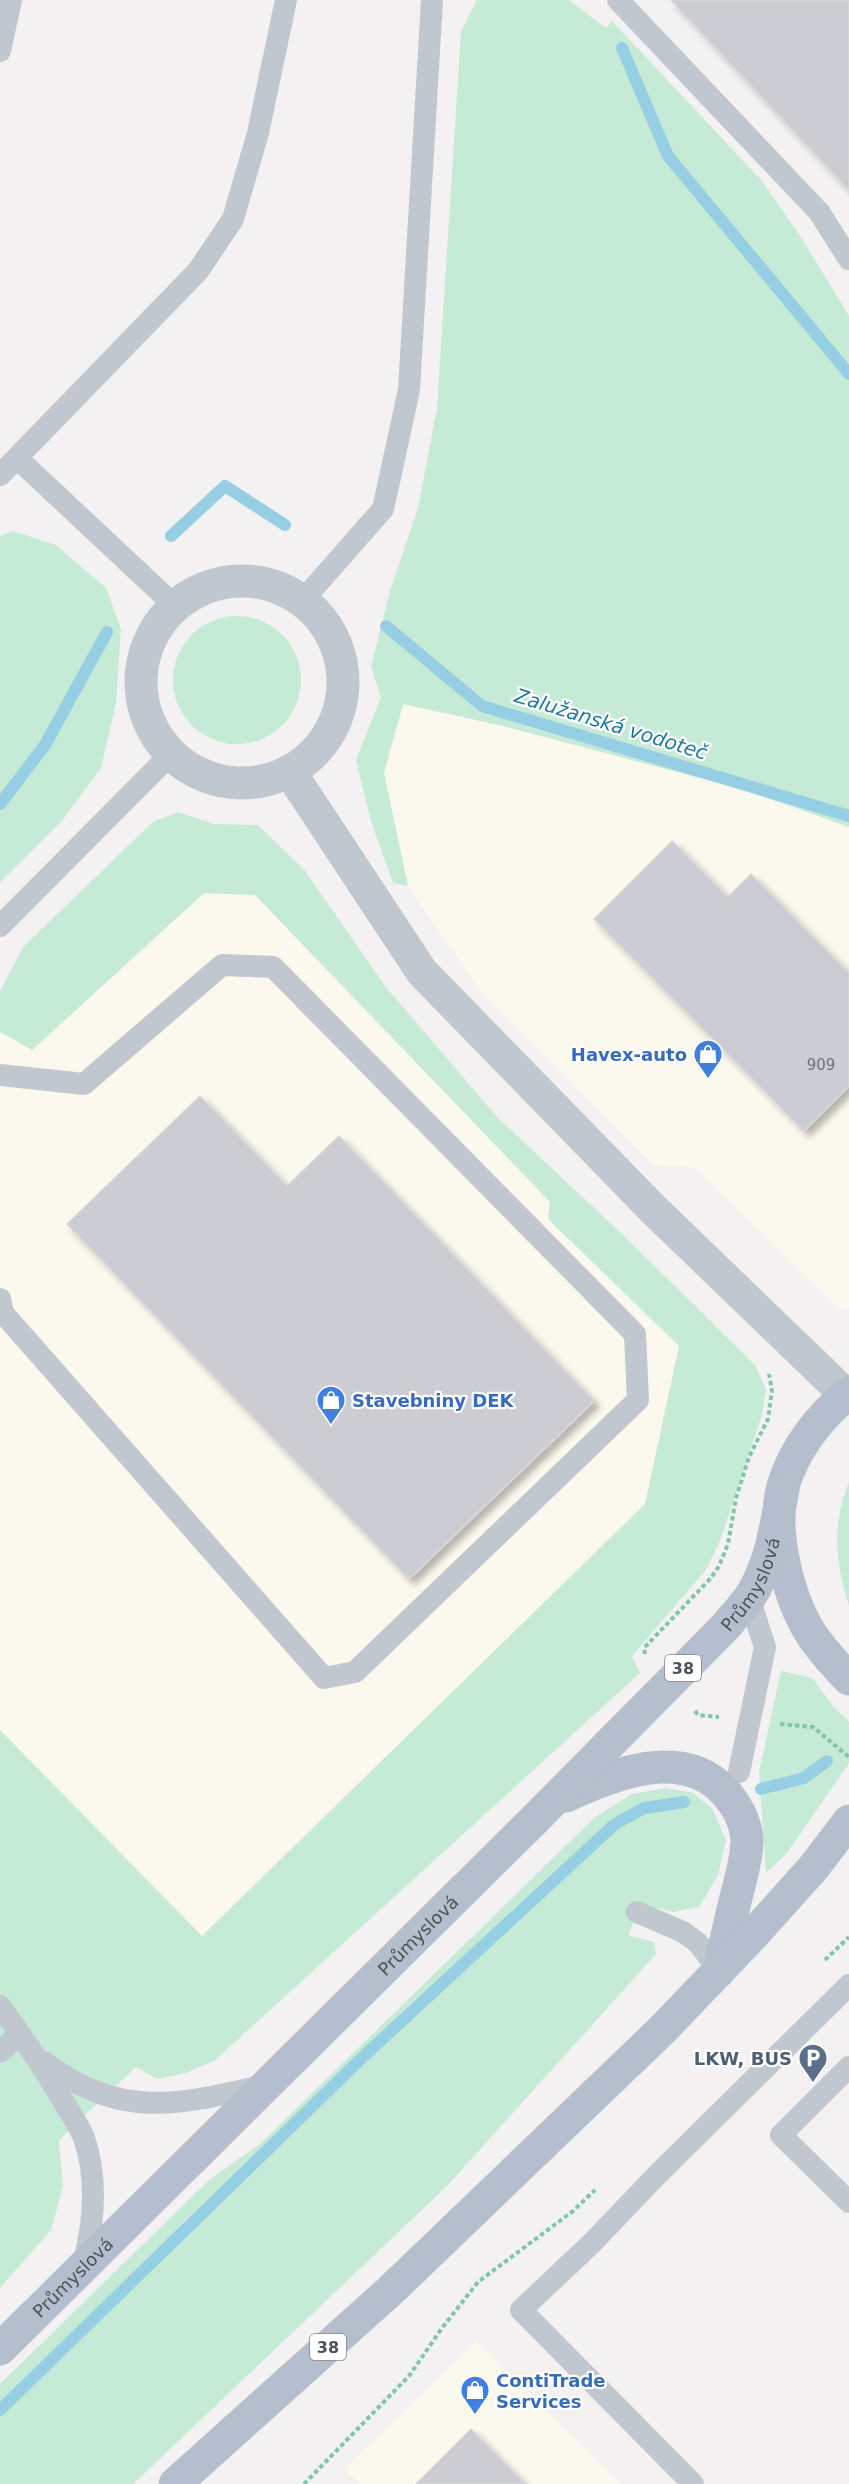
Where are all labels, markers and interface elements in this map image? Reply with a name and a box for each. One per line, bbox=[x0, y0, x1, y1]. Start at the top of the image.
water label: Zalužanská vodoteč bbox=[511, 683, 711, 765]
shop icon: Havex-auto bbox=[692, 1038, 724, 1080]
place label: Havex-auto bbox=[571, 1044, 687, 1065]
house number: 909 bbox=[807, 1056, 835, 1074]
shop icon: Stavebniny DEK bbox=[315, 1384, 347, 1426]
place label: Stavebniny DEK bbox=[352, 1390, 515, 1411]
street label: Průmyslová bbox=[716, 1535, 784, 1635]
road number: 38 bbox=[665, 1655, 701, 1681]
street label: Průmyslová bbox=[373, 1891, 462, 1979]
parking icon: LKW, BUS bbox=[797, 2042, 829, 2084]
place label: LKW, BUS bbox=[694, 2048, 792, 2069]
street label: Průmyslová bbox=[28, 2233, 117, 2322]
road number: 38 bbox=[310, 2334, 346, 2360]
place label: ContiTrade Services bbox=[496, 2370, 606, 2412]
shop icon: ContiTrade Services bbox=[459, 2374, 491, 2416]

